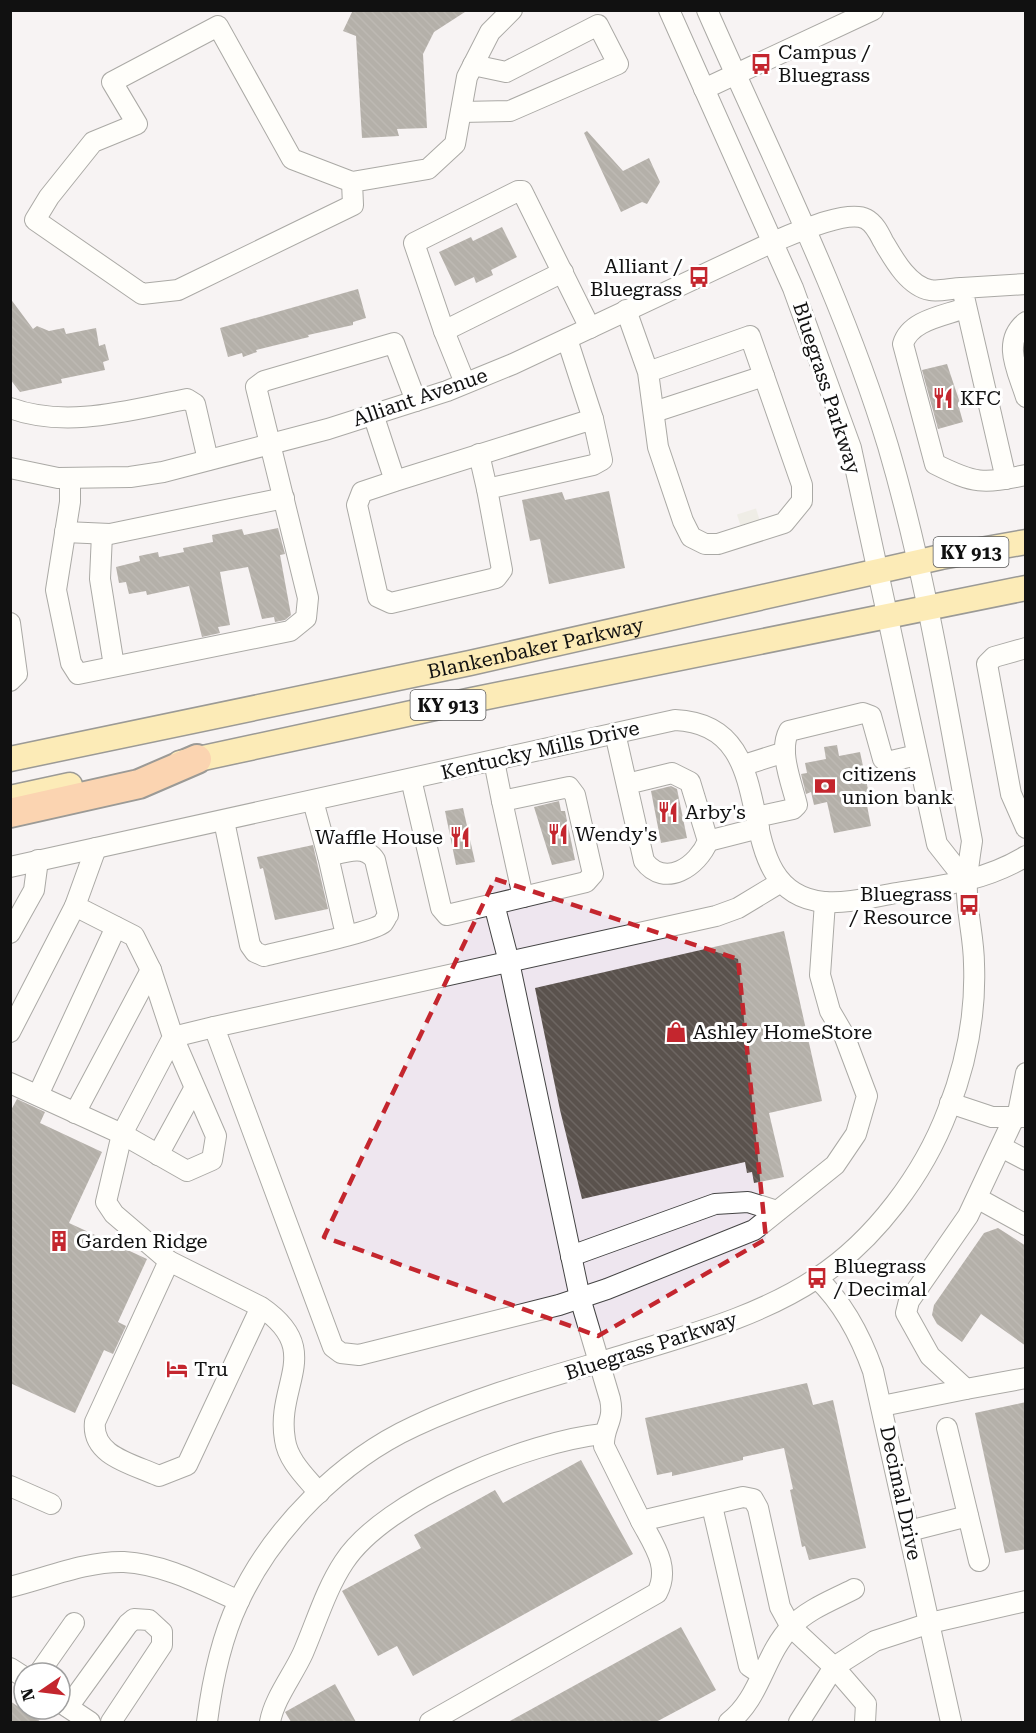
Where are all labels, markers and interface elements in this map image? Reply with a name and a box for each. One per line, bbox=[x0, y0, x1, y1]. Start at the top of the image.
place label: Campus / Bluegrass bbox=[778, 40, 871, 87]
bus stop icon: Campus / Bluegrass bbox=[749, 52, 773, 76]
place label: Alliant / Bluegrass bbox=[590, 254, 683, 301]
bus stop icon: Alliant / Bluegrass bbox=[687, 265, 711, 289]
street label: Bluegrass Parkway bbox=[788, 299, 866, 477]
street label: Alliant Avenue bbox=[349, 363, 491, 431]
restaurant icon: KFC bbox=[931, 386, 955, 410]
place label: KFC bbox=[960, 386, 1001, 410]
road number: KY 913 bbox=[934, 537, 1008, 567]
street label: Blankenbaker Parkway bbox=[425, 612, 646, 684]
road number: KY 913 bbox=[410, 690, 486, 720]
street label: Kentucky Mills Drive bbox=[438, 715, 642, 785]
place label: citizens union bank bbox=[842, 762, 953, 809]
bank icon: citizens union bank bbox=[813, 774, 837, 798]
restaurant icon: Arby's bbox=[656, 800, 680, 824]
place label: Arby's bbox=[685, 800, 746, 824]
restaurant icon: Wendy's bbox=[546, 822, 570, 846]
place label: Wendy's bbox=[575, 822, 657, 846]
place label: Waffle House bbox=[315, 825, 443, 849]
restaurant icon: Waffle House bbox=[448, 825, 472, 849]
place label: Bluegrass / Resource bbox=[849, 882, 952, 929]
bus stop icon: Bluegrass / Resource bbox=[957, 893, 981, 917]
shop icon: Ashley HomeStore bbox=[664, 1020, 688, 1044]
place label: Ashley HomeStore bbox=[693, 1020, 872, 1044]
building icon: Garden Ridge bbox=[47, 1229, 71, 1253]
place label: Garden Ridge bbox=[76, 1229, 207, 1253]
place label: Bluegrass / Decimal bbox=[833, 1254, 927, 1301]
bus stop icon: Bluegrass / Decimal bbox=[805, 1266, 829, 1290]
street label: Bluegrass Parkway bbox=[562, 1307, 740, 1385]
hotel icon: Tru bbox=[165, 1357, 189, 1381]
place label: Tru bbox=[194, 1357, 228, 1381]
street label: Decimal Drive bbox=[875, 1424, 927, 1562]
north arrow bbox=[12, 1661, 72, 1721]
text: N bbox=[17, 1686, 39, 1703]

